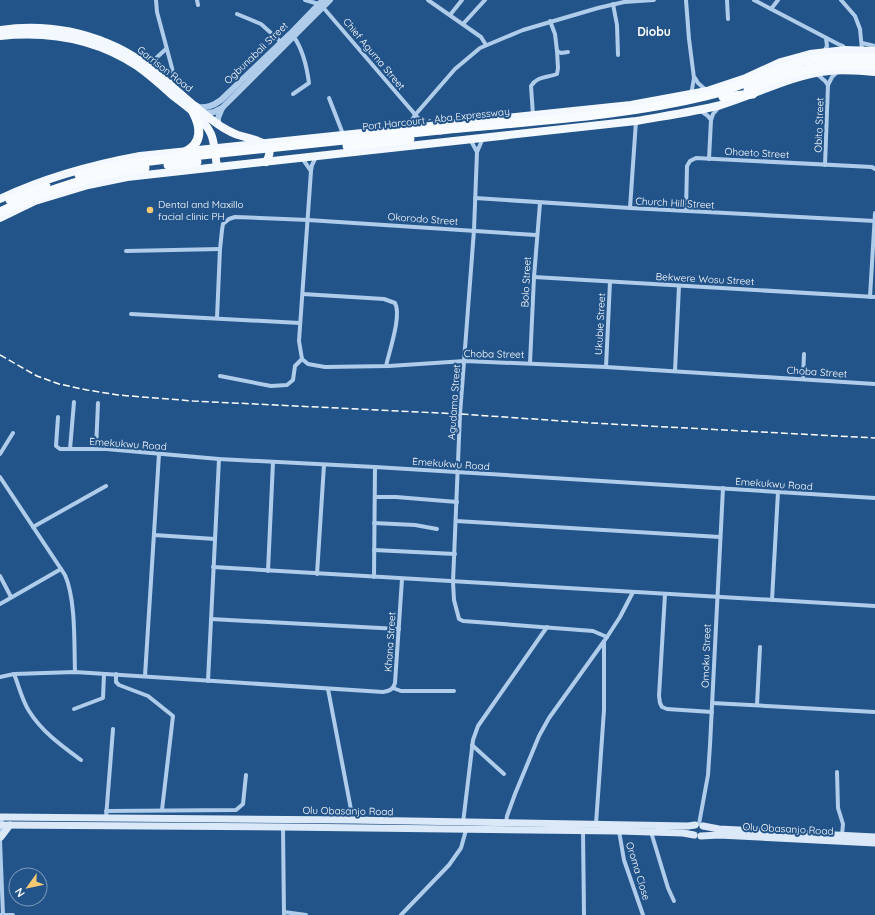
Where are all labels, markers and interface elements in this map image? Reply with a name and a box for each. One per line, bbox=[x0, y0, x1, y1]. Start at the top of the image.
street label: Chief Aguma Street bbox=[340, 15, 408, 93]
street label: Ogbunabali Street bbox=[221, 19, 291, 87]
district label: Diobu bbox=[637, 24, 671, 39]
street label: Garrison Road bbox=[135, 43, 195, 95]
street label: Obito Street bbox=[812, 97, 826, 153]
street label: Port Harcourt - Aba Expressway bbox=[362, 105, 510, 133]
street label: Ohaeto Street bbox=[724, 145, 790, 161]
street label: Church Hill Street bbox=[635, 194, 715, 212]
place label: Dental and Maxillo facial clinic PH bbox=[158, 198, 244, 223]
marker: Dental and Maxillo facial clinic PH bbox=[145, 205, 155, 215]
street label: Okorodo Street bbox=[387, 210, 459, 228]
street label: Bolo Street bbox=[518, 256, 534, 308]
street label: Bekwere Wosu Street bbox=[655, 270, 755, 288]
street label: Ukubie Street bbox=[592, 292, 608, 355]
street label: Choba Street bbox=[464, 347, 525, 361]
street label: Agudama Street bbox=[445, 363, 463, 440]
street label: Choba Street bbox=[786, 363, 848, 381]
street label: Emekukwu Road bbox=[89, 435, 167, 453]
street label: Emekukwu Road bbox=[412, 455, 490, 473]
street label: Emekukwu Road bbox=[735, 475, 813, 493]
street label: Khana Street bbox=[381, 611, 399, 673]
street label: Omoku Street bbox=[698, 623, 714, 688]
street label: Olu Obasanjo Road bbox=[302, 804, 394, 818]
street label: Olu Obasanjo Road bbox=[742, 820, 834, 838]
street label: Oroma Close bbox=[623, 840, 653, 902]
north arrow bbox=[8, 867, 48, 907]
text: N bbox=[12, 885, 28, 900]

